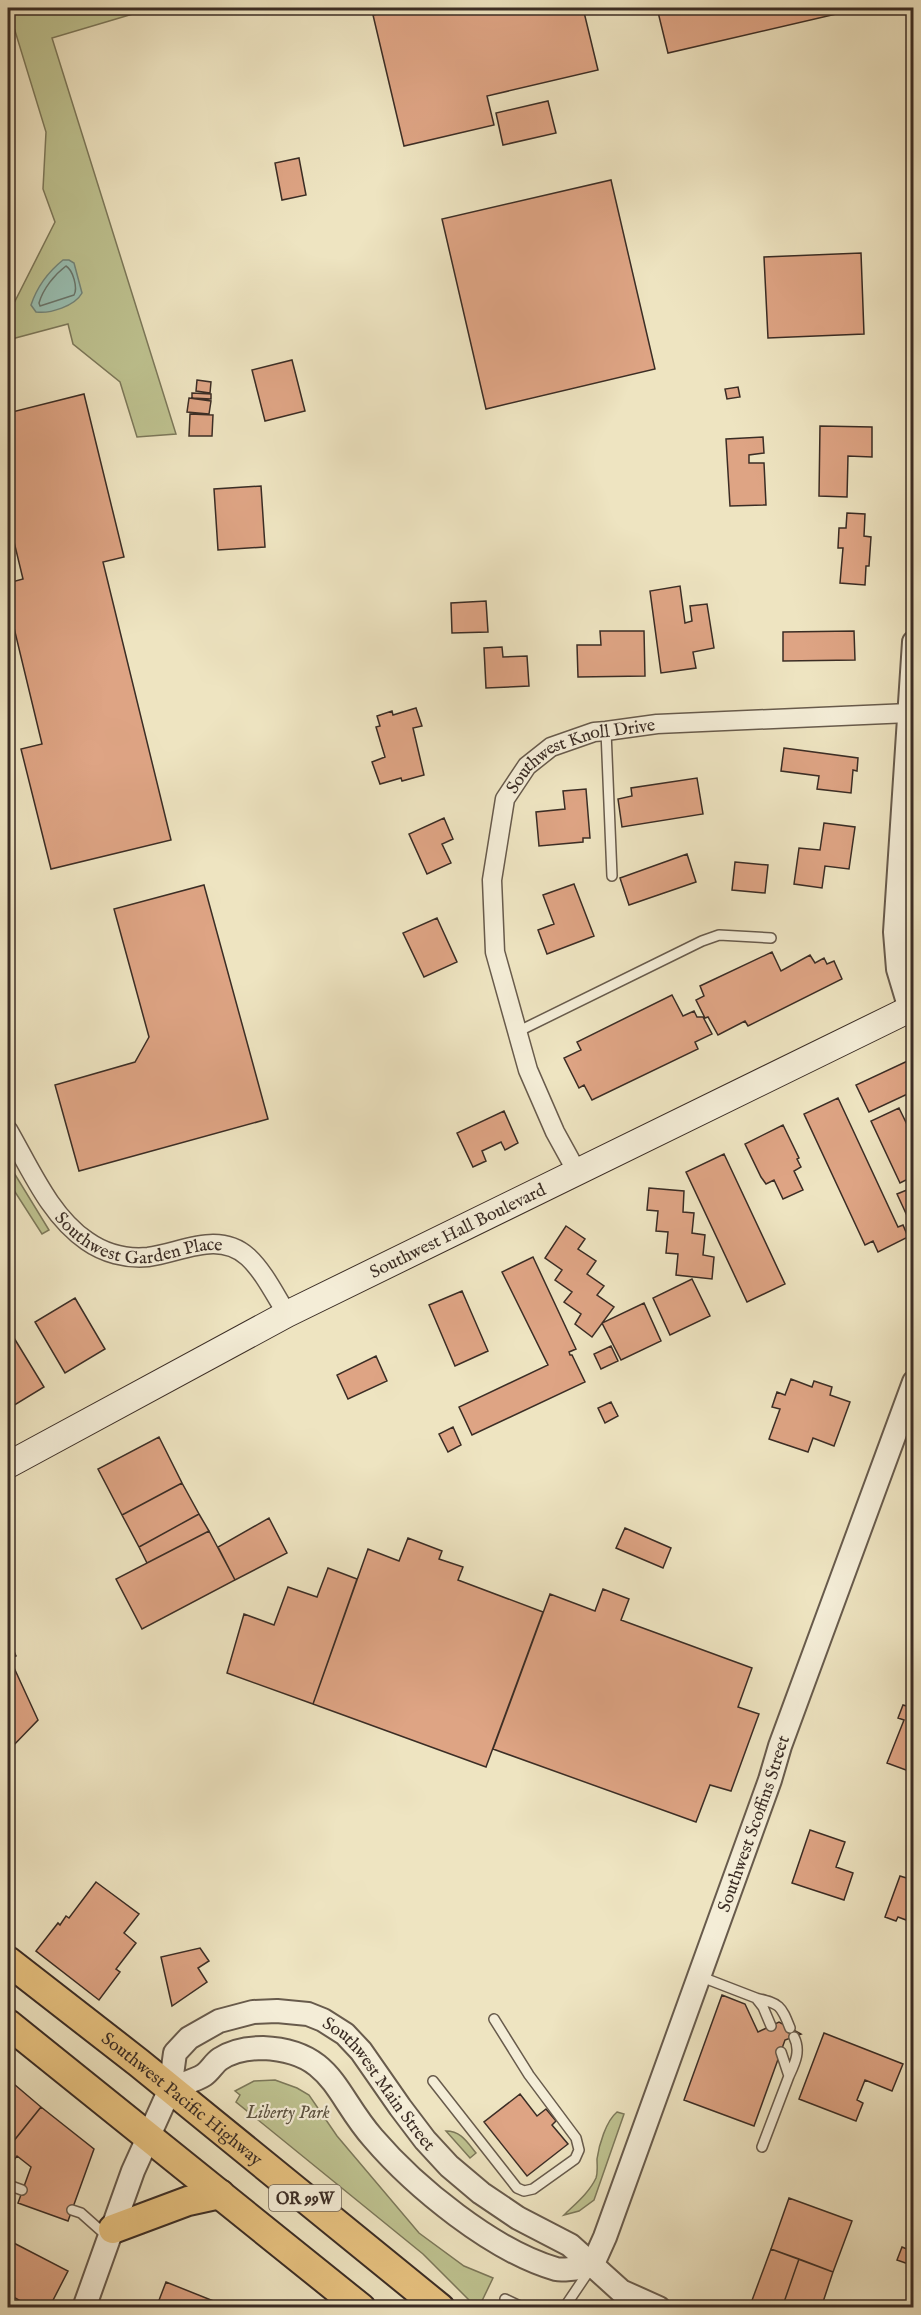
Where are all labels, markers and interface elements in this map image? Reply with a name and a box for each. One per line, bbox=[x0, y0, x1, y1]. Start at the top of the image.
street label: Southwest Knoll Drive bbox=[502, 714, 657, 799]
street label: Southwest Hall Boulevard bbox=[366, 1179, 550, 1285]
street label: Southwest Garden Place bbox=[49, 1208, 223, 1271]
street label: Southwest Scoffins Street bbox=[713, 1733, 796, 1916]
street label: Southwest Main Street bbox=[317, 2012, 440, 2157]
street label: Southwest Pacific Highway bbox=[96, 2028, 267, 2172]
park label: Liberty Park bbox=[245, 2102, 330, 2125]
road number: OR 99W bbox=[269, 2185, 341, 2211]

